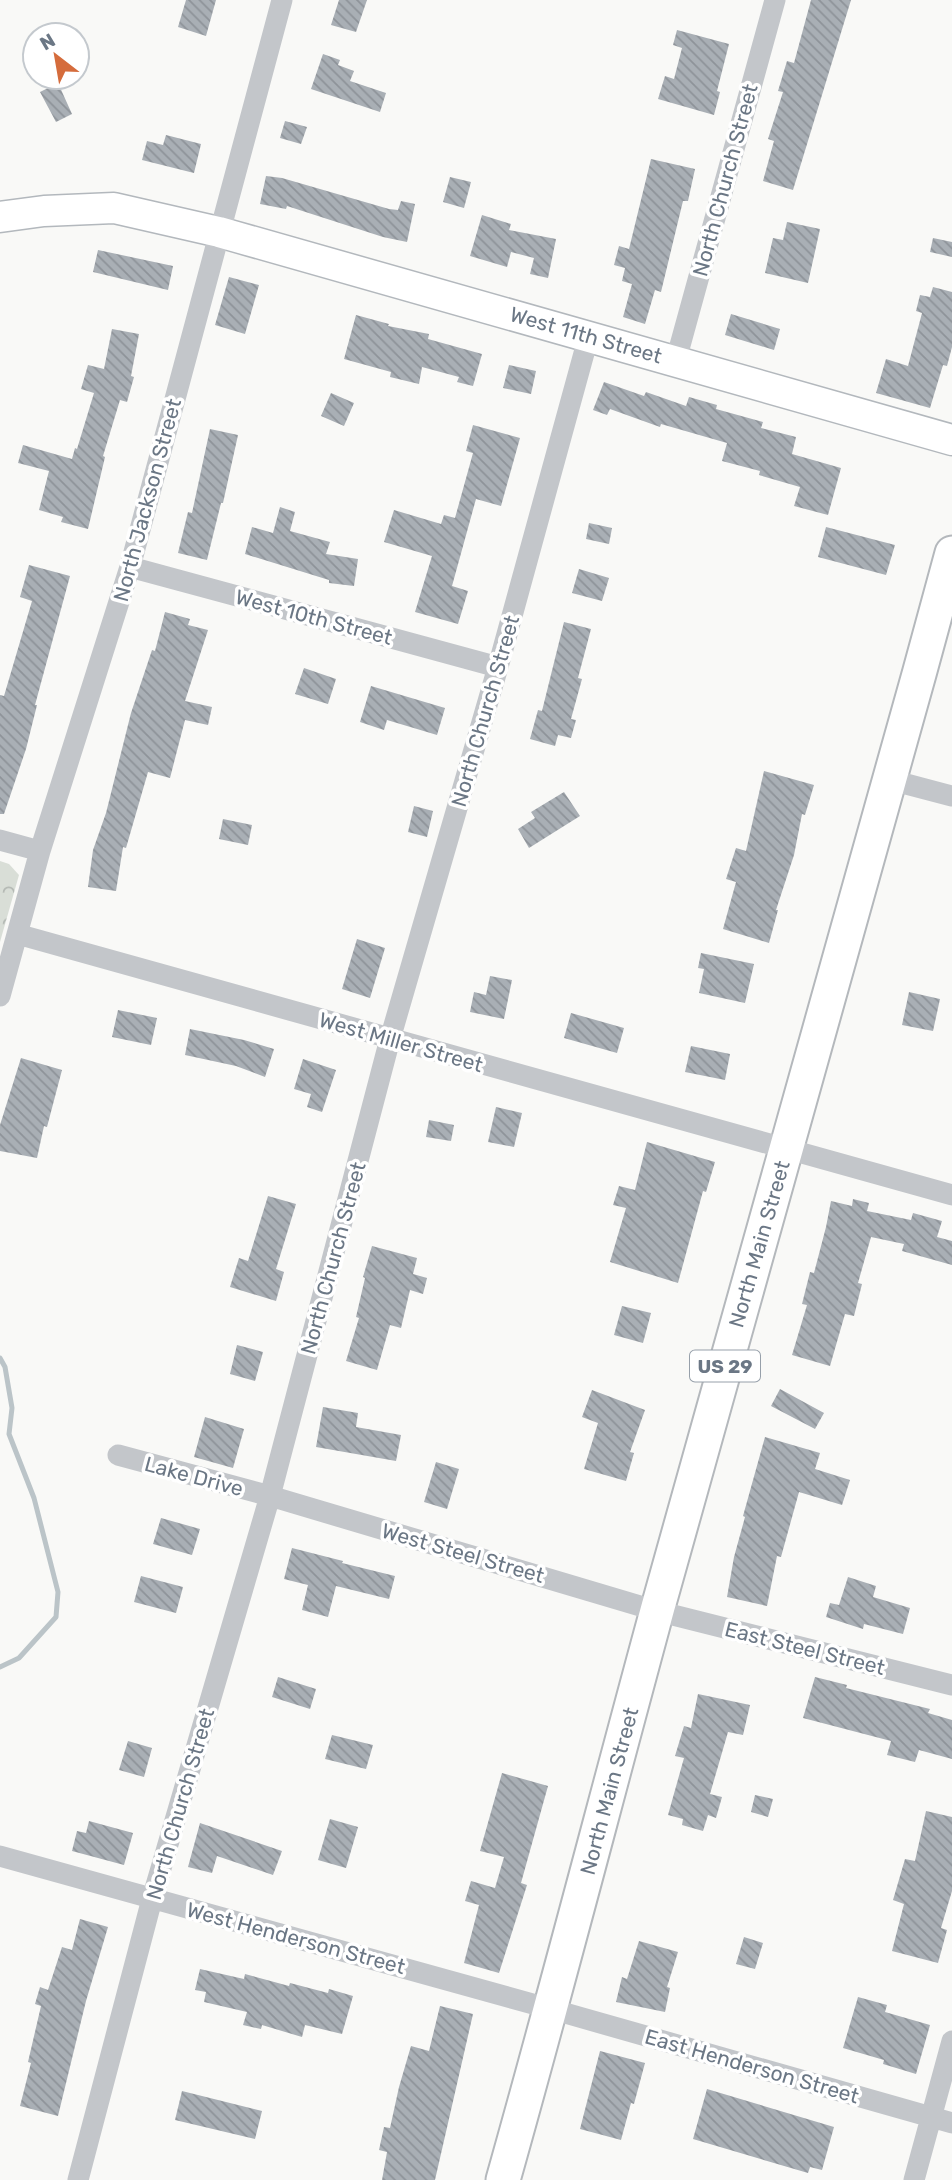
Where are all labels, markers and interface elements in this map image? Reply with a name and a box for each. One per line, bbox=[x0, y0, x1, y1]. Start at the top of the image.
north arrow bbox=[21, 21, 91, 91]
text: N bbox=[36, 28, 59, 55]
street label: North Church Street bbox=[687, 81, 763, 279]
street label: West 11th Street bbox=[507, 301, 665, 369]
street label: North Jackson Street bbox=[108, 396, 186, 604]
street label: West 10th Street bbox=[233, 584, 395, 650]
street label: North Church Street bbox=[446, 612, 524, 810]
street label: West Miller Street bbox=[316, 1007, 486, 1077]
street label: North Main Street bbox=[723, 1158, 795, 1330]
street label: North Church Street bbox=[295, 1159, 371, 1357]
road number: US 29 bbox=[690, 1350, 760, 1382]
street label: Lake Drive bbox=[142, 1451, 246, 1501]
street label: West Steel Street bbox=[379, 1518, 547, 1588]
street label: East Steel Street bbox=[722, 1616, 888, 1680]
street label: North Main Street bbox=[575, 1704, 643, 1878]
street label: North Church Street bbox=[141, 1705, 219, 1903]
street label: West Henderson Street bbox=[184, 1897, 408, 1979]
street label: East Henderson Street bbox=[642, 2023, 862, 2109]

